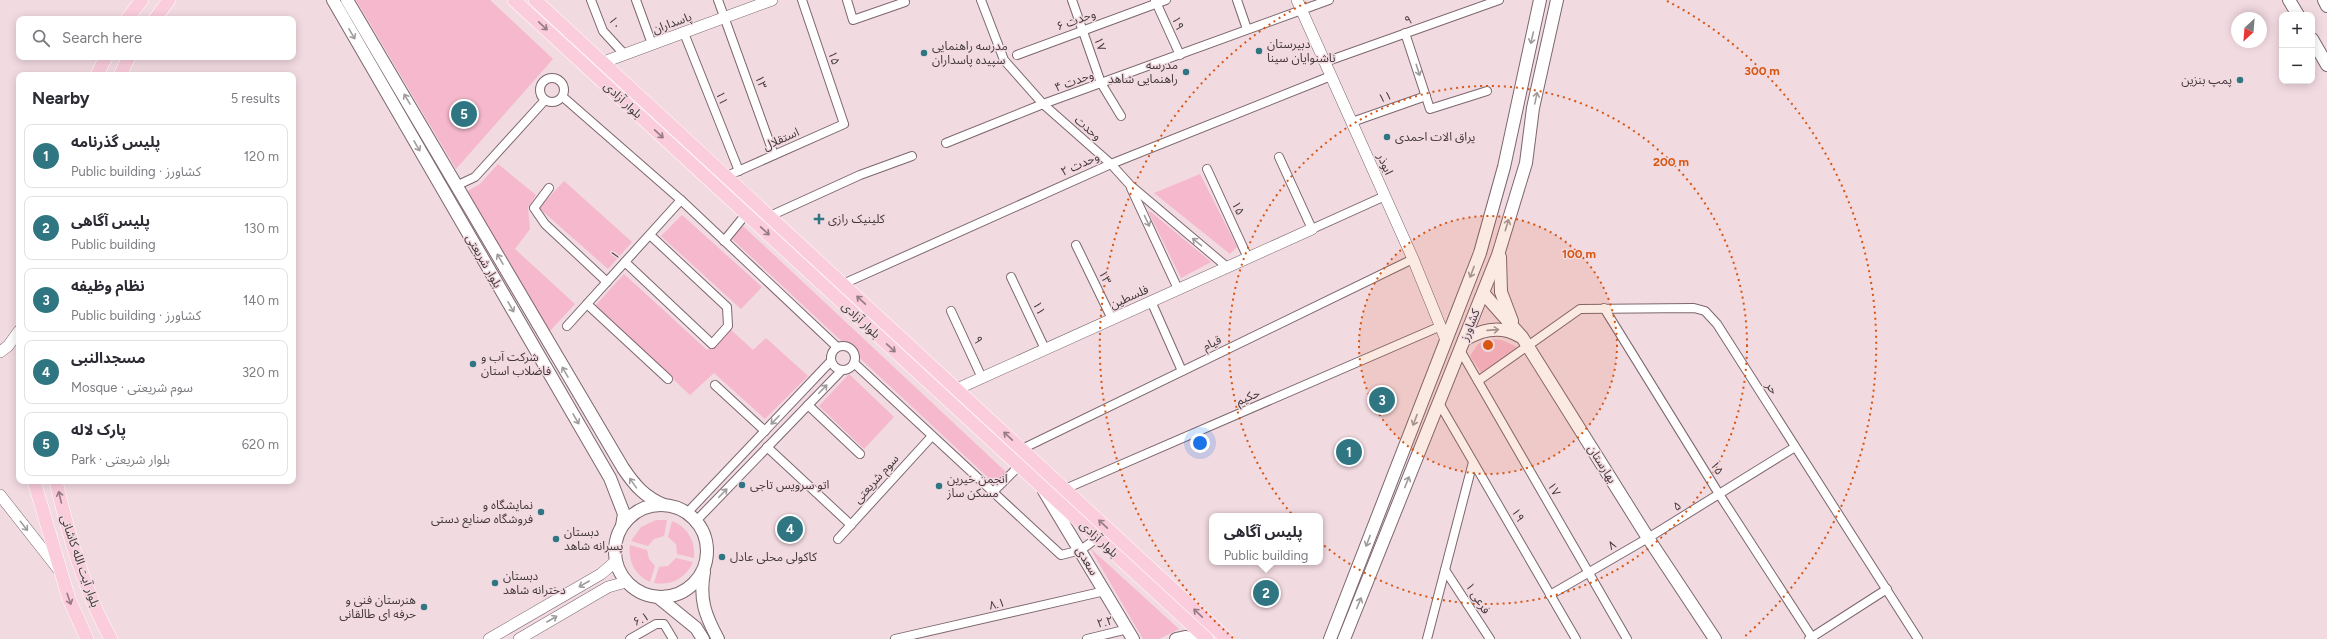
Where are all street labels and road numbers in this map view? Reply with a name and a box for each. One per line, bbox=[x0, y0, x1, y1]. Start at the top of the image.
street label: وحدت ۶ bbox=[1055, 6, 1097, 34]
street label: پاسداران bbox=[650, 9, 694, 38]
street label: ۹ bbox=[1402, 12, 1414, 28]
street label: ۱۰ bbox=[605, 14, 625, 32]
street label: ۱۹ bbox=[1169, 14, 1187, 32]
street label: ۱۷ bbox=[1091, 35, 1109, 53]
street label: ۱۵ bbox=[825, 49, 843, 67]
street label: وحدت ۴ bbox=[1053, 67, 1095, 95]
street label: ۱۳ bbox=[752, 73, 770, 91]
street label: بلوار آزادی bbox=[601, 79, 645, 121]
street label: ۱۱ bbox=[1376, 88, 1394, 106]
street label: ۱۱ bbox=[713, 89, 731, 107]
street label: وحدت bbox=[1072, 113, 1104, 143]
street label: استقلال bbox=[761, 125, 801, 153]
street label: وحدت ۲ bbox=[1059, 149, 1101, 179]
street label: ابوذر bbox=[1374, 150, 1396, 177]
street label: ۱۵ bbox=[1229, 199, 1247, 217]
street label: بلوار شریعتی bbox=[463, 232, 505, 290]
street label: ۱ bbox=[607, 248, 623, 262]
street label: ۱۳ bbox=[1096, 268, 1114, 286]
street label: فلسطین bbox=[1107, 282, 1151, 312]
street label: بلوار آزادی bbox=[839, 299, 883, 341]
street label: ۱۱ bbox=[1030, 299, 1048, 317]
street label: کشاورز bbox=[1457, 306, 1483, 344]
street label: قیام bbox=[1200, 333, 1225, 355]
street label: ۹ bbox=[970, 334, 986, 346]
street label: حر bbox=[1762, 378, 1781, 397]
street label: حکیم bbox=[1234, 386, 1263, 410]
street label: بهارستان bbox=[1585, 442, 1619, 486]
street label: سوم شریعتی bbox=[850, 452, 903, 508]
street label: ۱۵ bbox=[1707, 458, 1727, 478]
street label: ۱۷ bbox=[1545, 480, 1564, 499]
street label: ۵ bbox=[1670, 498, 1684, 514]
street label: ۱۹ bbox=[1509, 506, 1527, 524]
street label: بلوار آیت الله کاشانی bbox=[58, 513, 102, 609]
street label: بلوار آزادی bbox=[1077, 518, 1121, 560]
street label: ۸ bbox=[1605, 537, 1619, 553]
street label: سعدی bbox=[1073, 544, 1101, 578]
street label: فرعی ۱ bbox=[1463, 580, 1493, 616]
street label: ۸.۱ bbox=[988, 595, 1006, 613]
street label: ۶.۱ bbox=[631, 609, 651, 629]
street label: ۲.۲ bbox=[1095, 613, 1115, 631]

